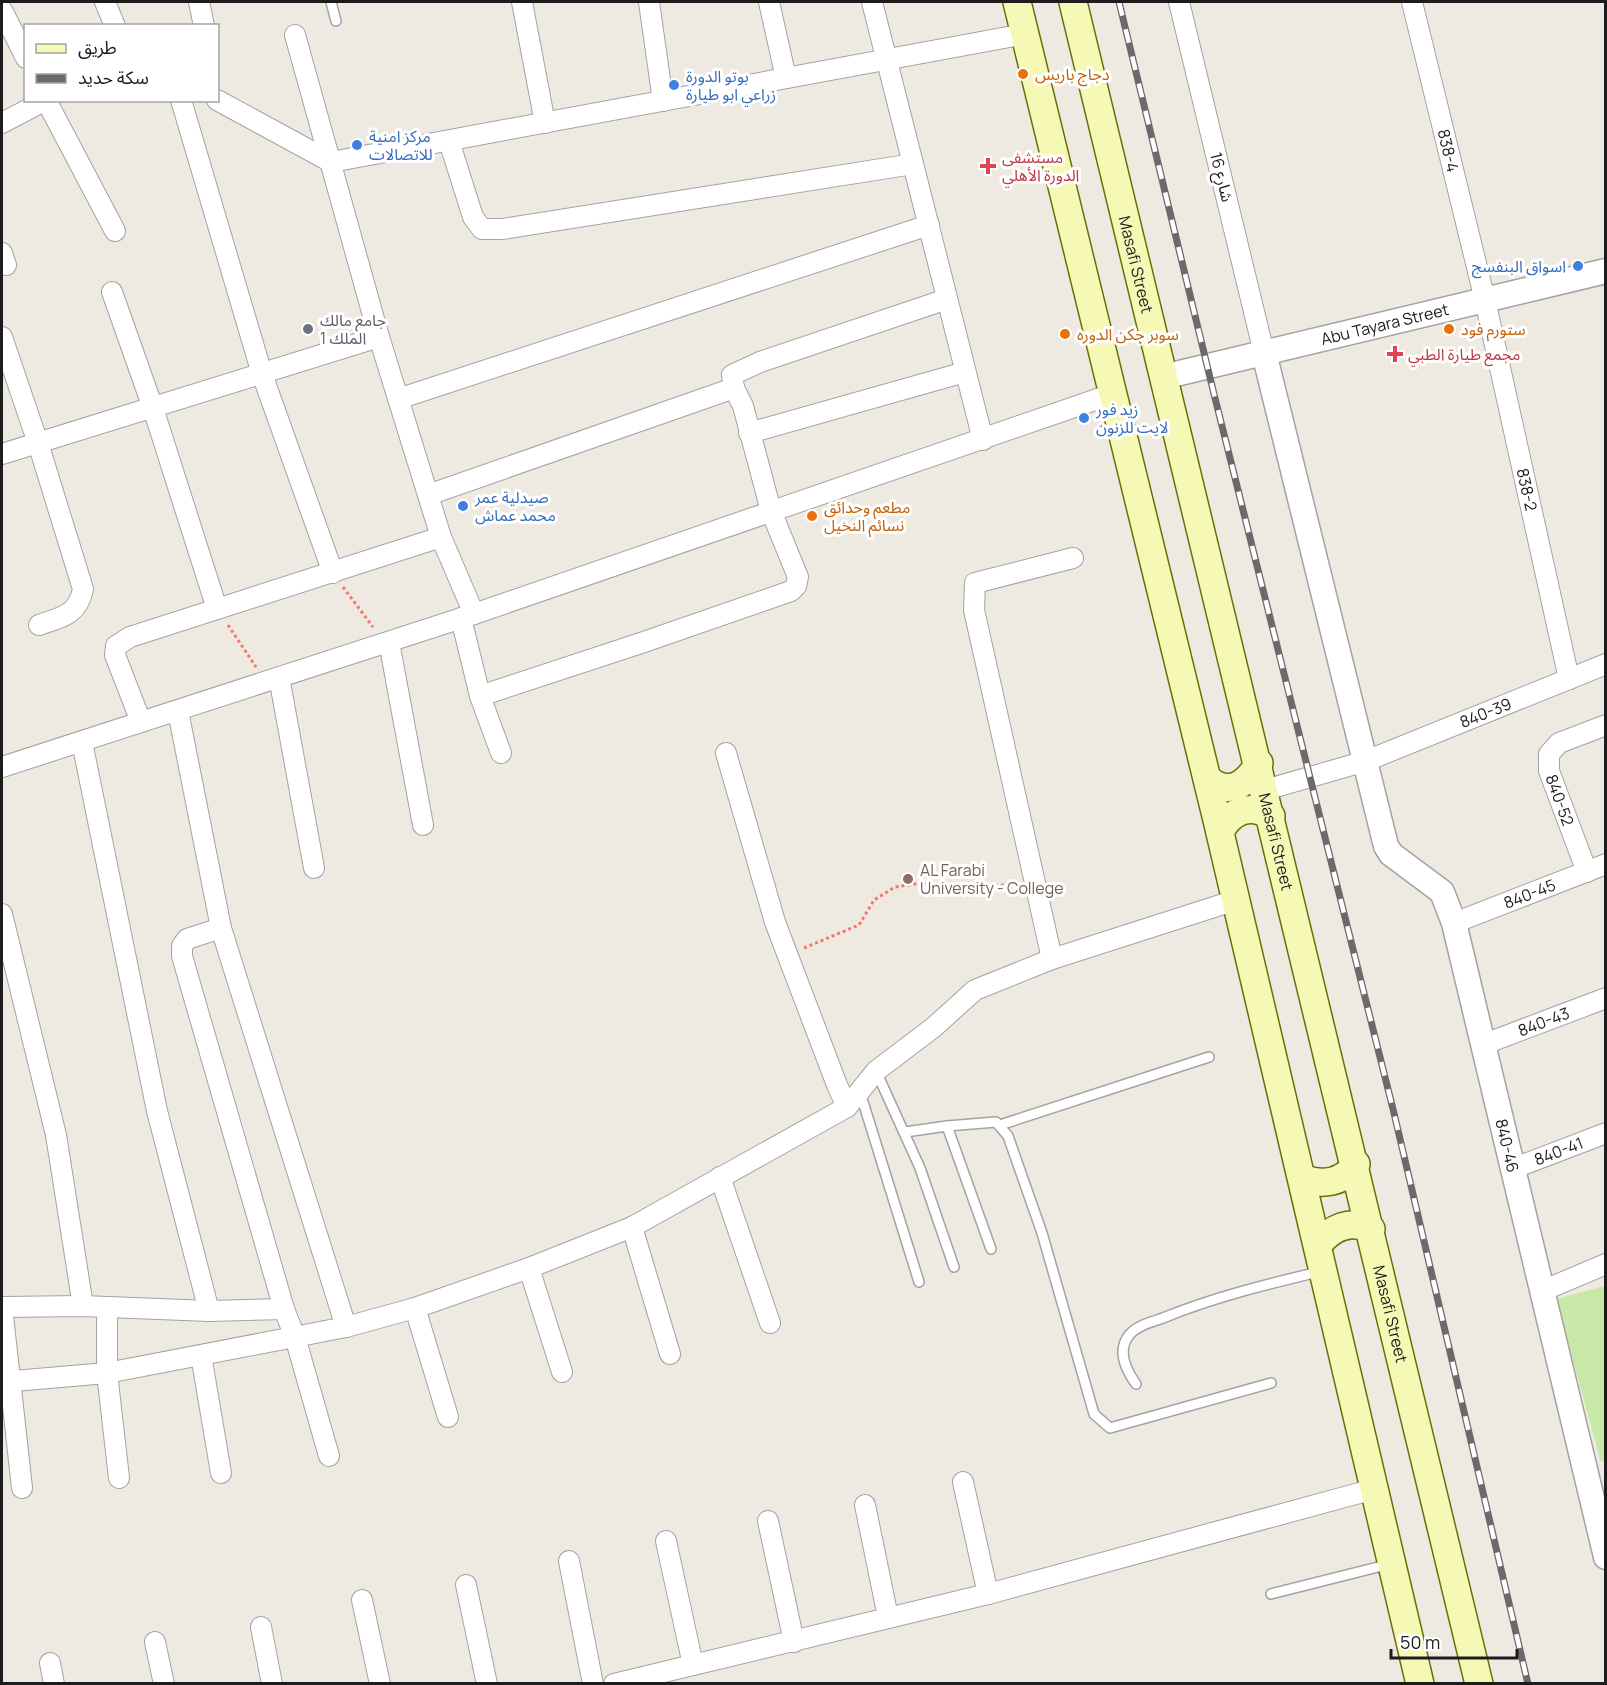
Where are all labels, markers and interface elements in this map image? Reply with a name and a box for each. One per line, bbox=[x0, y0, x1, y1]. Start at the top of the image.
legend bbox=[24, 24, 219, 102]
text: طريق bbox=[78, 35, 117, 59]
place label: دجاج باريس bbox=[1035, 63, 1110, 87]
text: سكة حديد bbox=[78, 65, 149, 89]
place label: بوتو الدورة زراعي ابو طيارة bbox=[686, 65, 776, 107]
marker: دجاج باريس bbox=[1016, 67, 1030, 81]
marker: بوتو الدورة زراعي ابو طيارة bbox=[667, 78, 681, 92]
place label: مركز امنية للاتصالات bbox=[369, 125, 433, 165]
street label: 838-4 bbox=[1433, 127, 1464, 174]
marker: مركز امنية للاتصالات bbox=[350, 138, 364, 152]
place label: مستشفى الدورة الأهلي bbox=[1002, 146, 1079, 188]
street label: شارع 16 bbox=[1203, 150, 1239, 205]
marker: مستشفى الدورة الأهلي bbox=[979, 157, 997, 175]
street label: Masafi Street bbox=[1114, 214, 1158, 316]
place label: اسواق البنفسج bbox=[1472, 255, 1566, 279]
marker: اسواق البنفسج bbox=[1571, 259, 1585, 273]
street label: Abu Tayara Street bbox=[1319, 298, 1451, 350]
place label: جامع مالك الملك 1 bbox=[320, 309, 386, 349]
place label: ستورم فود bbox=[1461, 318, 1526, 342]
marker: جامع مالك الملك 1 bbox=[301, 322, 315, 336]
marker: ستورم فود bbox=[1442, 322, 1456, 336]
place label: سوبر جكن الدوره bbox=[1077, 323, 1179, 345]
marker: سوبر جكن الدوره bbox=[1058, 327, 1072, 341]
place label: مجمع طيارة الطبي bbox=[1408, 343, 1521, 367]
marker: مجمع طيارة الطبي bbox=[1386, 345, 1404, 363]
place label: زيد فور لايت للزنون bbox=[1095, 398, 1168, 438]
marker: زيد فور لايت للزنون bbox=[1077, 411, 1091, 425]
street label: 838-2 bbox=[1512, 466, 1542, 513]
place label: صيدلية عمر محمد عماش bbox=[474, 486, 556, 526]
place label: مطعم وحدائق نسائم النخيل bbox=[824, 496, 910, 538]
marker: صيدلية عمر محمد عماش bbox=[456, 499, 470, 513]
marker: مطعم وحدائق نسائم النخيل bbox=[805, 509, 819, 523]
street label: 840-39 bbox=[1456, 692, 1515, 733]
street label: 840-52 bbox=[1541, 771, 1579, 829]
street label: Masafi Street bbox=[1254, 791, 1299, 893]
place label: AL Farabi University - College bbox=[920, 859, 1064, 899]
marker: AL Farabi University - College bbox=[901, 872, 915, 886]
street label: 840-45 bbox=[1500, 874, 1559, 914]
street label: 840-43 bbox=[1515, 1002, 1573, 1041]
street label: 840-46 bbox=[1490, 1116, 1524, 1175]
street label: 840-41 bbox=[1531, 1132, 1586, 1170]
street label: Masafi Street bbox=[1368, 1263, 1413, 1365]
scale bar bbox=[1391, 1622, 1517, 1660]
text: 50 m bbox=[1400, 1630, 1440, 1654]

